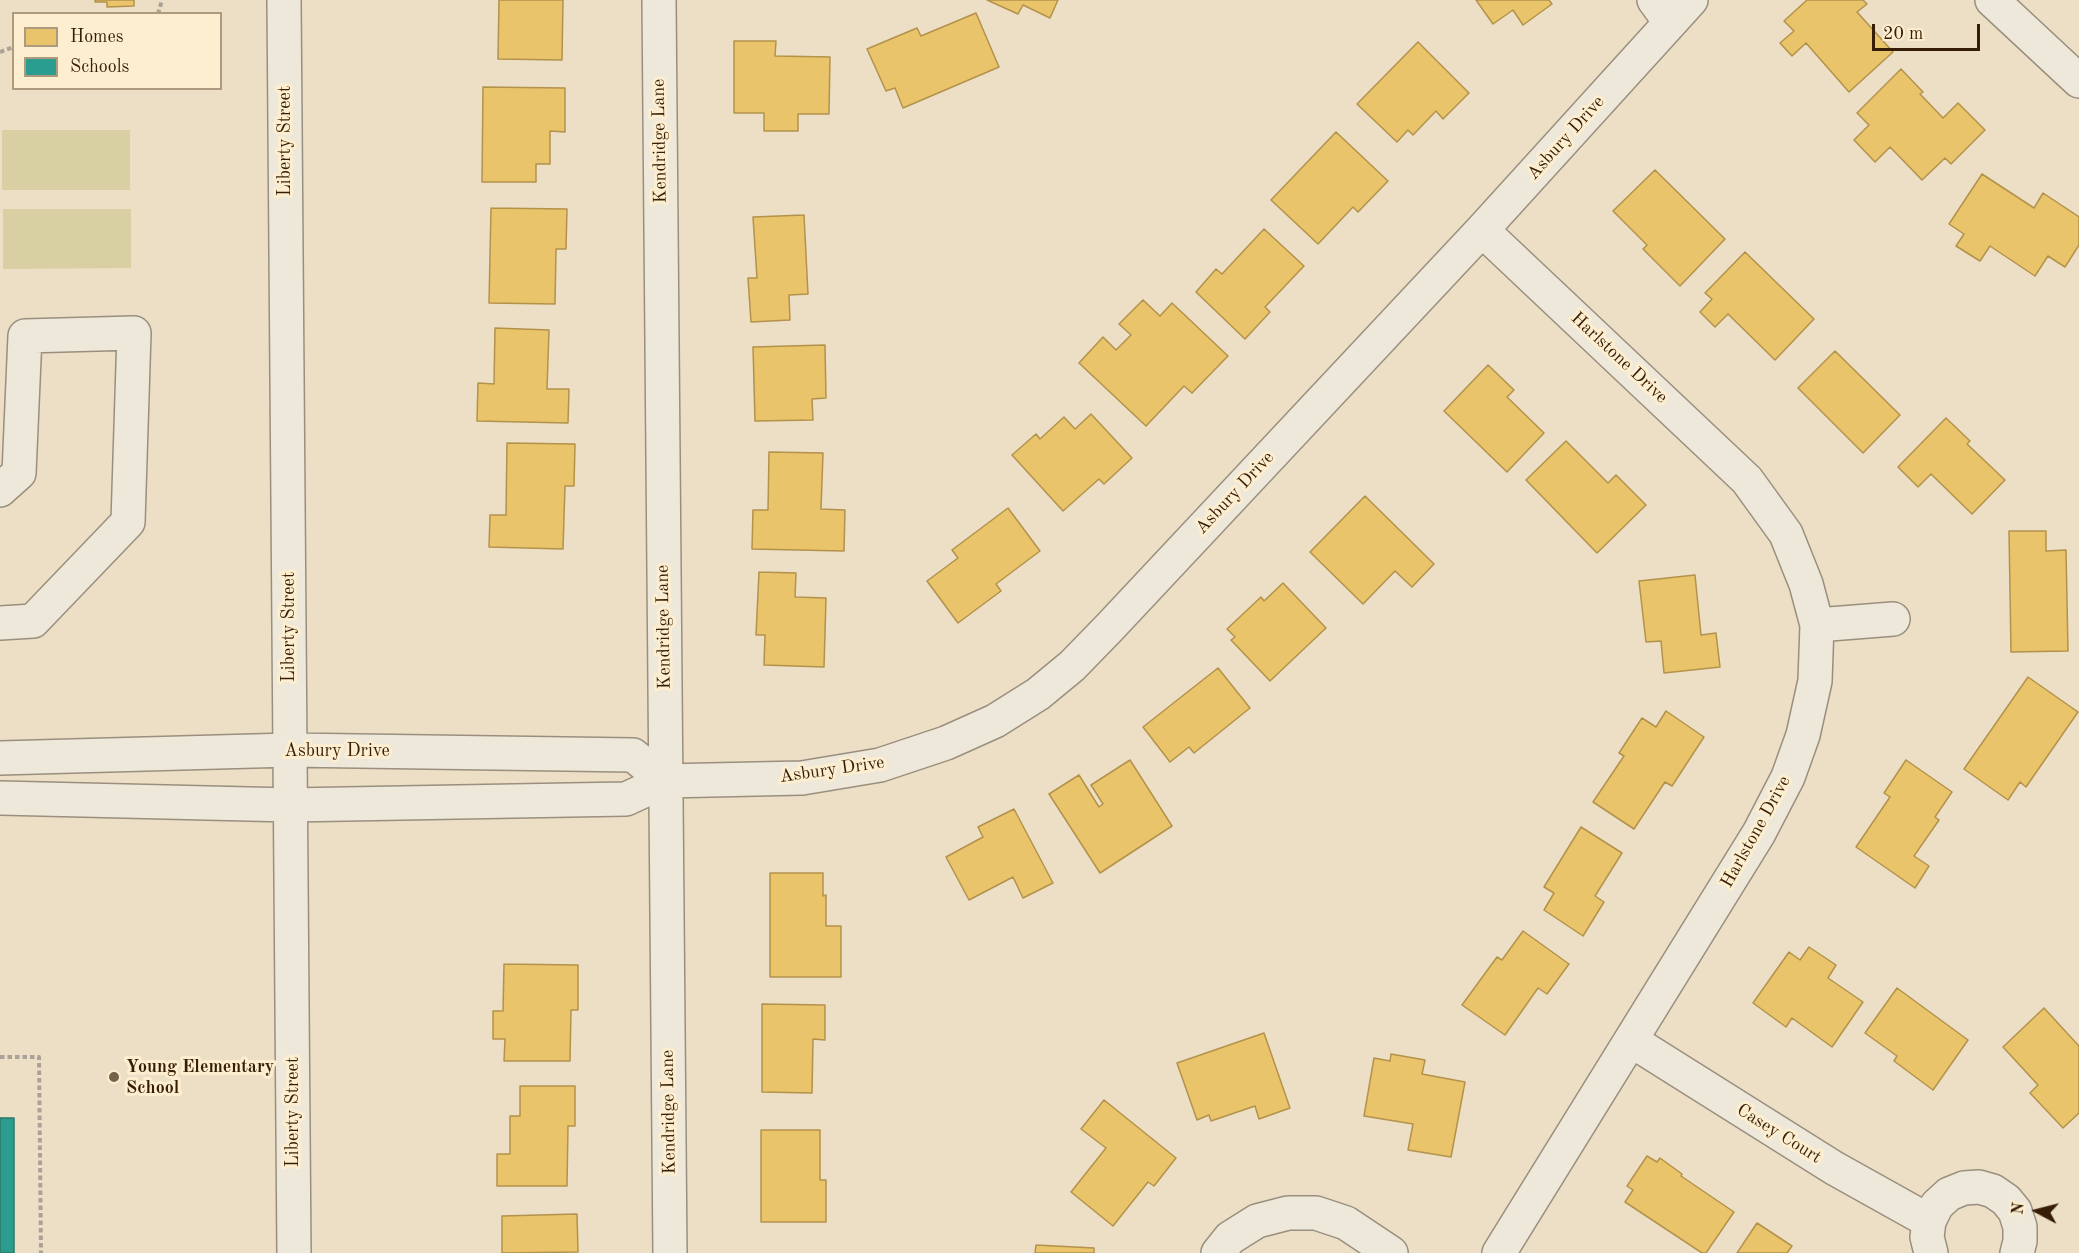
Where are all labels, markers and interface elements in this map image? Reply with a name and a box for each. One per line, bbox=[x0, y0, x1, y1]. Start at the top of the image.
legend bbox=[12, 12, 222, 90]
scale bar bbox=[1875, 12, 1983, 50]
text: 20 m bbox=[1883, 25, 1923, 43]
text: Homes bbox=[70, 28, 124, 46]
text: Schools bbox=[70, 58, 129, 76]
street label: Kendridge Lane bbox=[648, 79, 672, 203]
street label: Liberty Street bbox=[274, 86, 296, 196]
street label: Asbury Drive bbox=[1523, 92, 1609, 184]
street label: Harlstone Drive bbox=[1566, 308, 1672, 408]
street label: Asbury Drive bbox=[1191, 447, 1279, 539]
street label: Kendridge Lane bbox=[652, 565, 676, 689]
street label: Liberty Street bbox=[278, 572, 300, 682]
street label: Asbury Drive bbox=[284, 740, 390, 762]
street label: Asbury Drive bbox=[778, 752, 886, 788]
street label: Harlstone Drive bbox=[1716, 772, 1796, 892]
street label: Kendridge Lane bbox=[657, 1050, 681, 1174]
place label: Young Elementary School bbox=[126, 1056, 274, 1098]
street label: Liberty Street bbox=[282, 1057, 304, 1167]
marker: Young Elementary School bbox=[107, 1070, 121, 1084]
street label: Casey Court bbox=[1733, 1099, 1825, 1169]
north arrow bbox=[2007, 1181, 2067, 1241]
text: N bbox=[2010, 1202, 2028, 1216]

